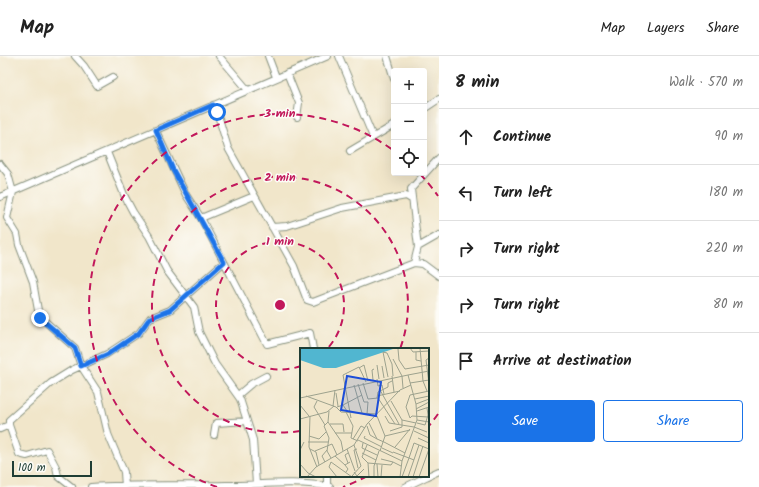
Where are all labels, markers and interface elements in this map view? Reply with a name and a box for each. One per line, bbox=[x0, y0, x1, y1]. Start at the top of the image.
text: Map bbox=[20, 13, 54, 43]
text: Map bbox=[601, 17, 625, 39]
text: Layers bbox=[647, 17, 685, 39]
text: Share bbox=[707, 17, 739, 39]
map controls bbox=[391, 68, 427, 176]
button: + bbox=[391, 68, 427, 104]
text: 8 min bbox=[455, 69, 499, 96]
text: Walk · 570 m bbox=[669, 72, 743, 93]
route start bbox=[208, 103, 226, 121]
text: 3 min bbox=[264, 104, 296, 123]
button: − bbox=[391, 104, 427, 140]
text: Continue bbox=[493, 125, 551, 149]
icon: ahead bbox=[455, 126, 477, 148]
text: 90 m bbox=[715, 126, 743, 147]
button: locate bbox=[391, 140, 427, 176]
text: 2 min bbox=[264, 168, 296, 187]
text: Turn left bbox=[493, 181, 553, 205]
icon: left bbox=[455, 182, 477, 204]
text: 180 m bbox=[709, 182, 743, 203]
text: 1 min bbox=[266, 232, 294, 251]
text: Turn right bbox=[493, 237, 560, 261]
icon: right bbox=[455, 238, 477, 260]
text: 220 m bbox=[706, 238, 743, 259]
text: Turn right bbox=[493, 293, 560, 317]
icon: right bbox=[455, 294, 477, 316]
text: 80 m bbox=[713, 294, 743, 315]
centre of rings bbox=[273, 298, 287, 312]
route end bbox=[31, 309, 49, 327]
inset map bbox=[300, 348, 429, 477]
text: Arrive at destination bbox=[493, 349, 632, 373]
icon: arrive bbox=[455, 350, 477, 372]
button: Save bbox=[455, 400, 595, 442]
button: Share bbox=[603, 400, 743, 442]
scale bar bbox=[12, 459, 92, 478]
text: 100 m bbox=[18, 459, 46, 477]

